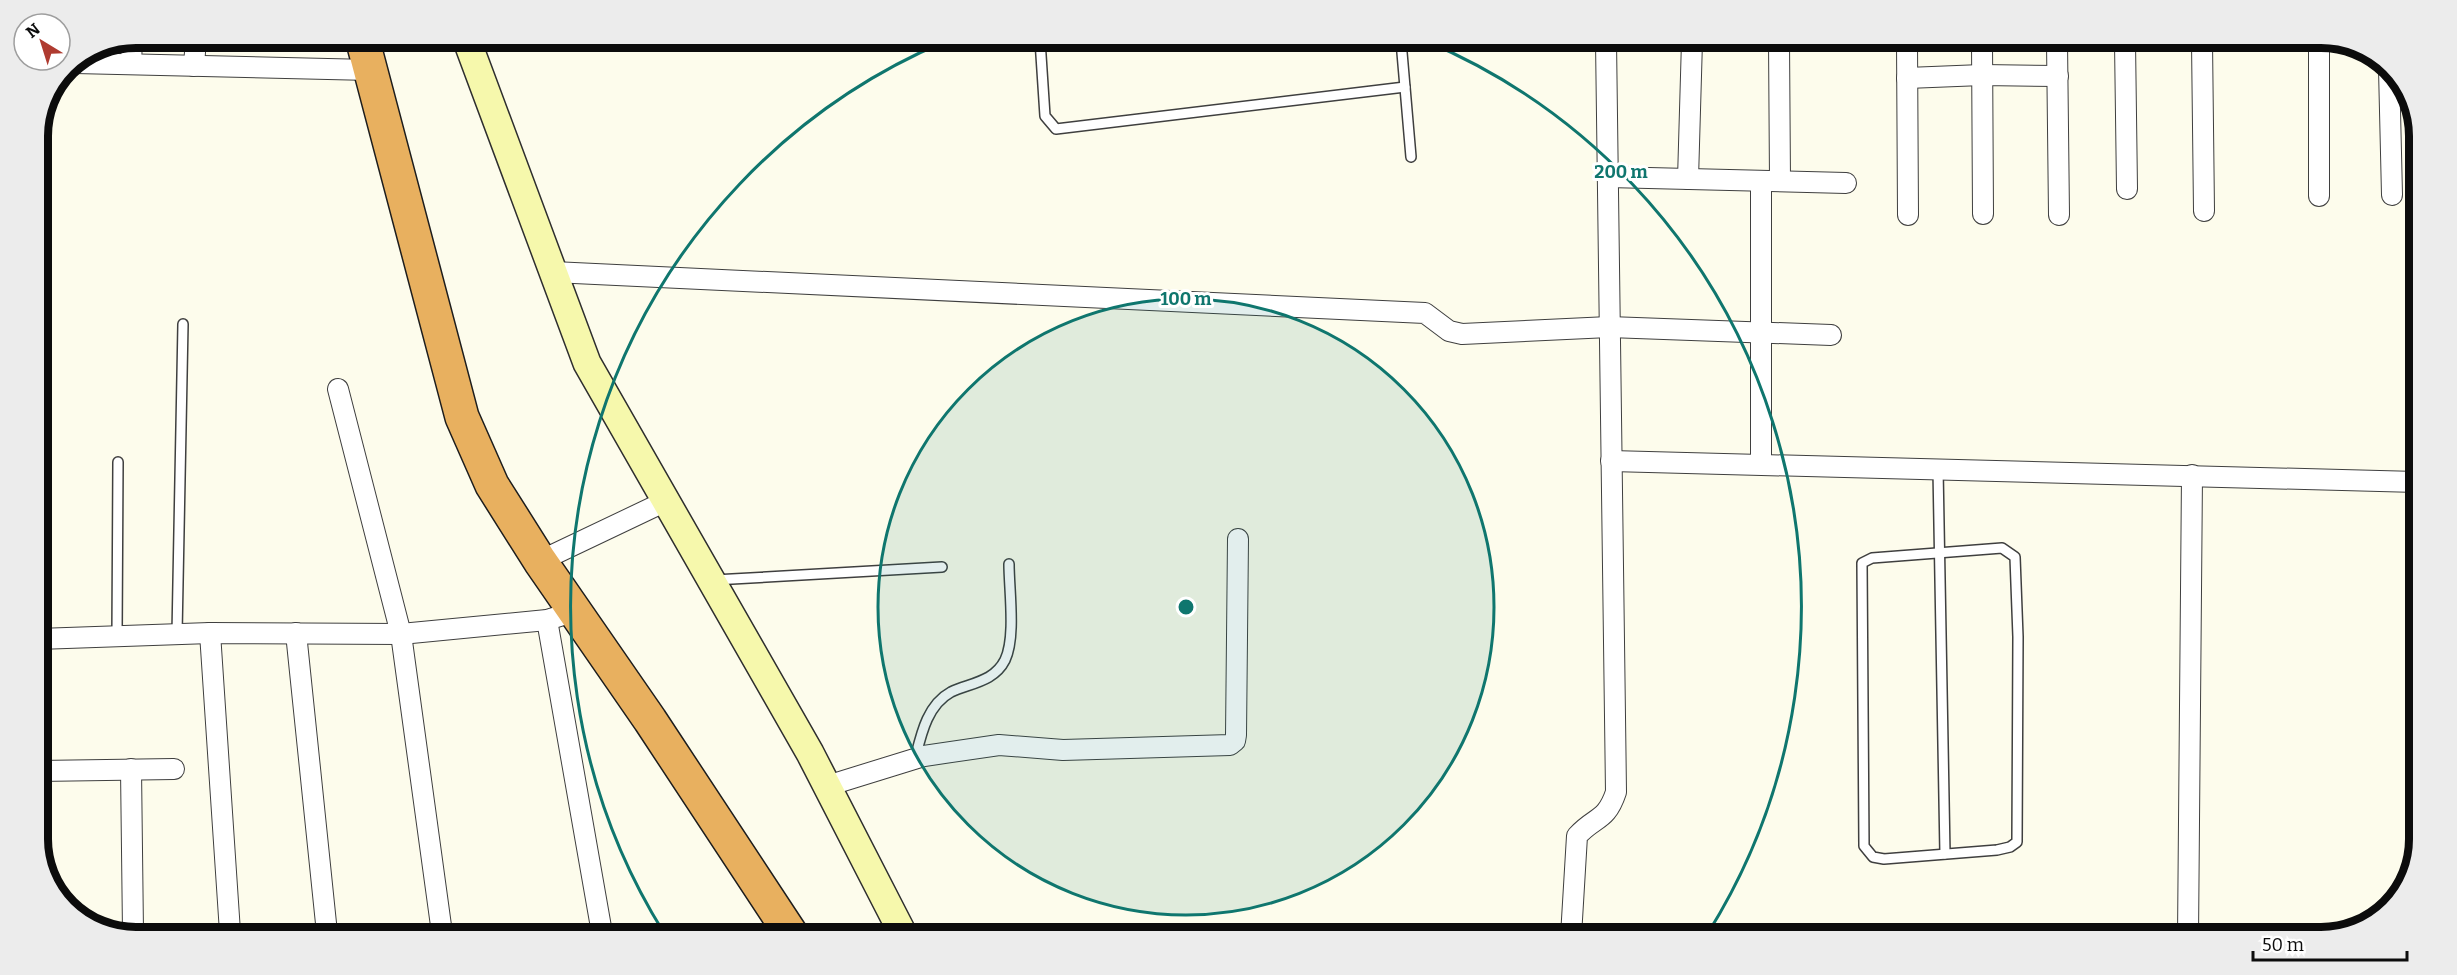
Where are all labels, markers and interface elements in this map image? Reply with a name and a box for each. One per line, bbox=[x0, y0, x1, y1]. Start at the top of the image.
north arrow bbox=[12, 12, 72, 72]
text: N bbox=[22, 19, 44, 42]
text: 200 m bbox=[1594, 161, 1648, 183]
text: 100 m bbox=[1160, 288, 1212, 310]
centre of rings bbox=[1176, 597, 1196, 617]
scale bar bbox=[2253, 924, 2408, 962]
text: 50 m bbox=[2262, 934, 2304, 956]

